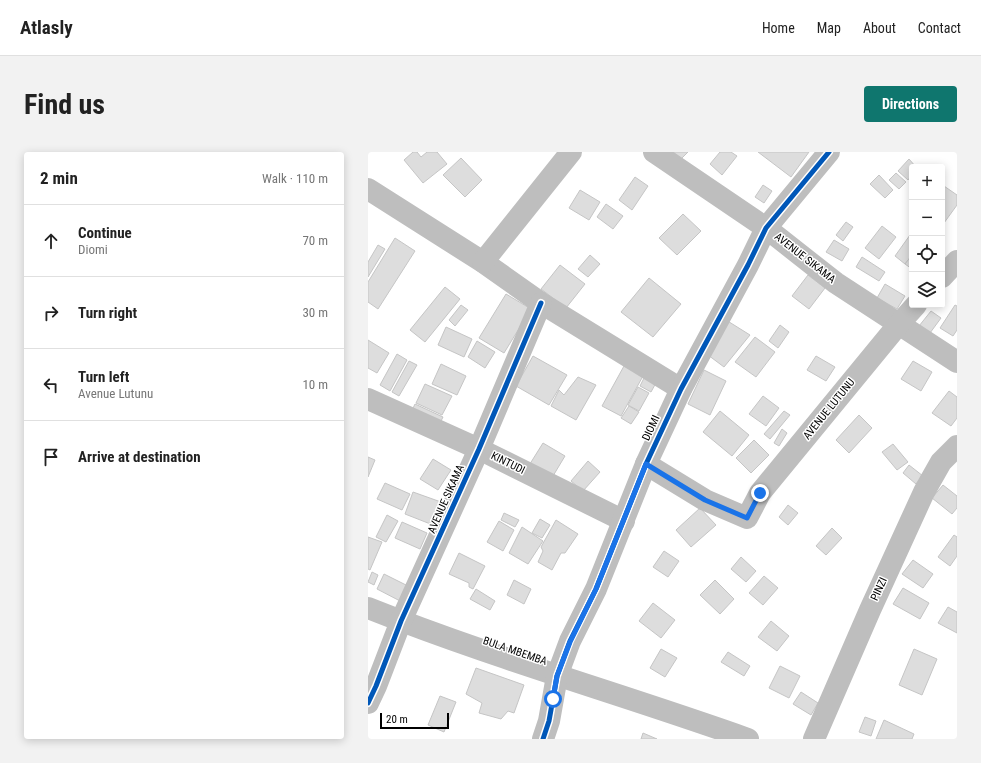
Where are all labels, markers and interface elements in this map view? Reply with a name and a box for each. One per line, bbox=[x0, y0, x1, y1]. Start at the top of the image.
text: Atlasly bbox=[20, 16, 73, 39]
text: Home bbox=[762, 20, 795, 36]
text: Map bbox=[817, 20, 841, 36]
text: About bbox=[863, 20, 896, 36]
text: Contact bbox=[918, 20, 961, 36]
button: Directions bbox=[864, 86, 957, 122]
text: Find us bbox=[24, 88, 105, 121]
map controls bbox=[909, 164, 945, 308]
button: + bbox=[909, 164, 945, 200]
text: 2 min bbox=[40, 168, 78, 188]
text: Walk · 110 m bbox=[262, 171, 328, 186]
button: − bbox=[909, 200, 945, 236]
text: Continue bbox=[78, 224, 132, 242]
icon: ahead bbox=[40, 230, 62, 252]
street label: AVENUE SIKAMA bbox=[772, 230, 839, 286]
text: 70 m bbox=[302, 233, 328, 248]
button: locate bbox=[909, 236, 945, 272]
text: Diomi bbox=[78, 242, 108, 257]
button: layers bbox=[909, 272, 945, 308]
icon: right bbox=[40, 302, 62, 324]
text: Turn right bbox=[78, 304, 137, 322]
text: 30 m bbox=[302, 305, 328, 320]
text: Turn left bbox=[78, 368, 129, 386]
icon: left bbox=[40, 374, 62, 396]
street label: AVENUE LUTUNU bbox=[801, 376, 857, 442]
text: 10 m bbox=[302, 377, 328, 392]
text: Avenue Lutunu bbox=[78, 386, 153, 401]
street label: DIOMI bbox=[639, 413, 663, 443]
icon: arrive bbox=[40, 446, 62, 468]
text: Arrive at destination bbox=[78, 448, 201, 466]
street label: KINTUDI bbox=[489, 449, 527, 477]
street label: AVENUE SIKAMA bbox=[425, 462, 467, 535]
route end bbox=[751, 484, 769, 502]
street label: PINZI bbox=[868, 575, 890, 603]
street label: BULA MBEMBA bbox=[481, 634, 549, 668]
route start bbox=[544, 690, 562, 708]
scale bar bbox=[380, 711, 449, 730]
text: 20 m bbox=[386, 713, 408, 726]

